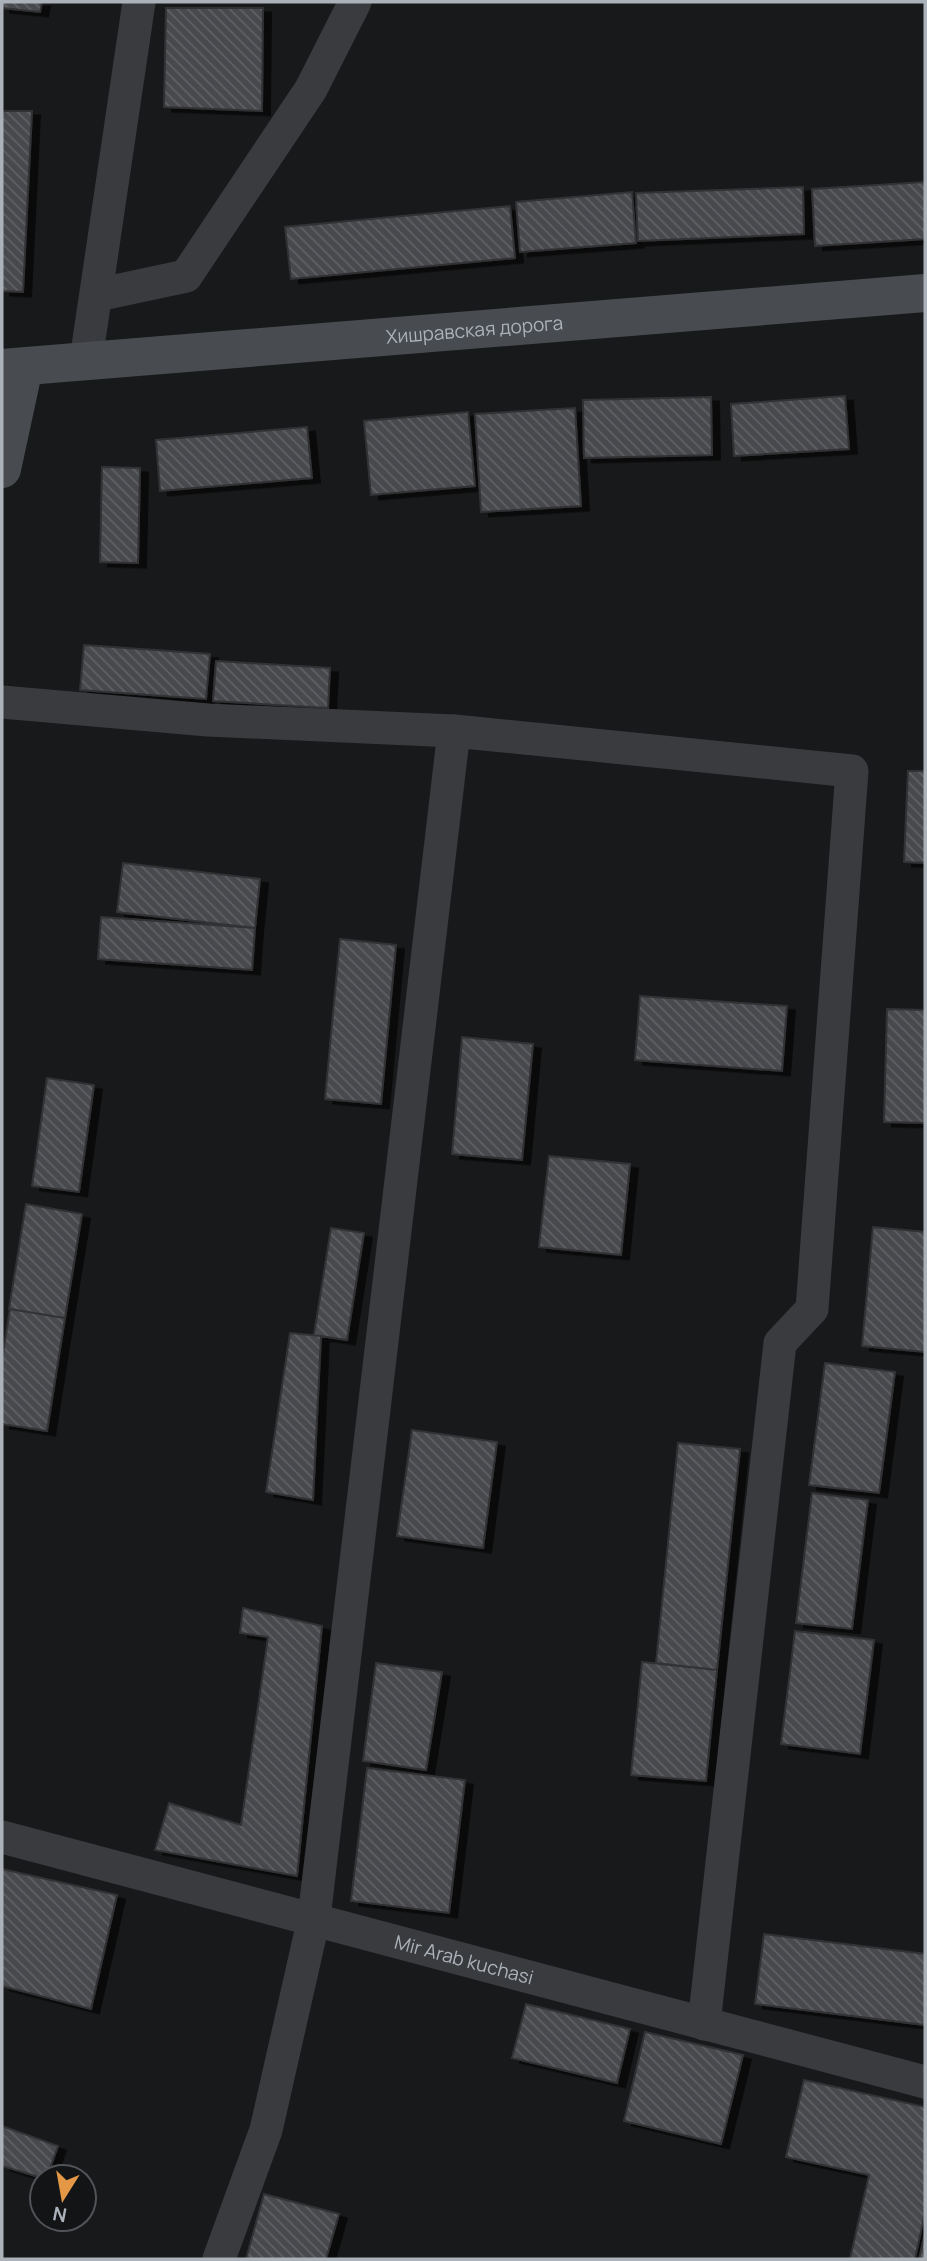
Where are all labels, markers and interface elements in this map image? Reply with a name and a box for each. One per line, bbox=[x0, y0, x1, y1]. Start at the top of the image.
street label: Хишравская дорога bbox=[385, 309, 564, 350]
street label: Mir Arab kuchasi bbox=[392, 1929, 536, 1991]
north arrow bbox=[28, 2163, 98, 2233]
text: N bbox=[51, 2201, 69, 2229]

